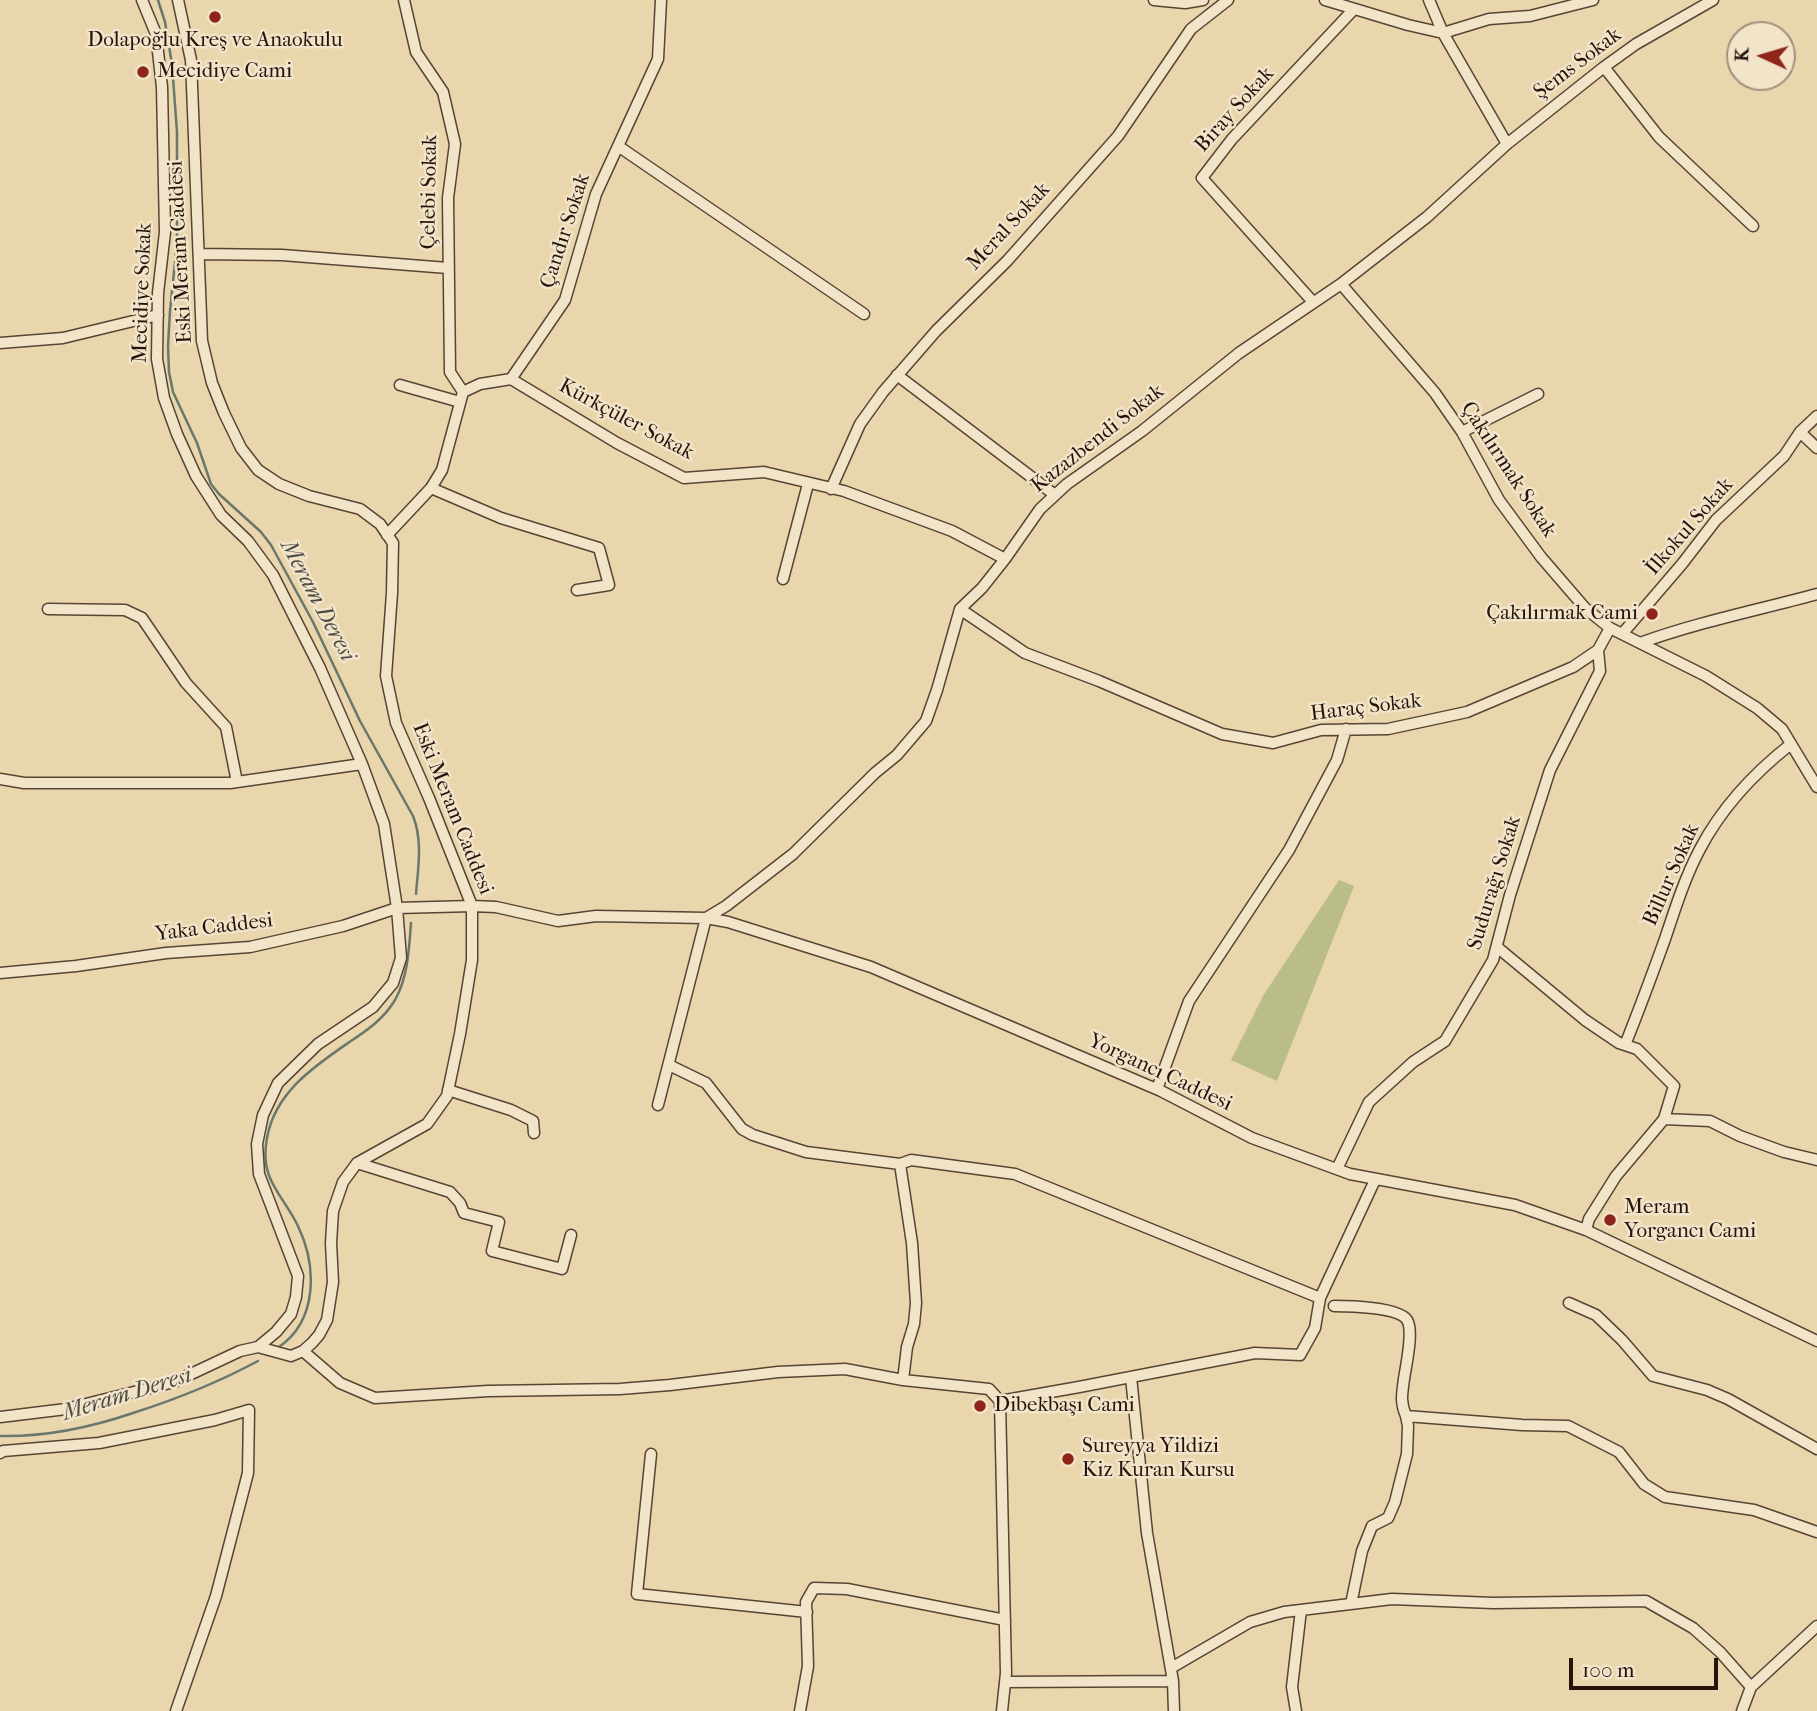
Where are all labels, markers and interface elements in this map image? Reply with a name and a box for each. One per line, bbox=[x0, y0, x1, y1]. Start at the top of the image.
marker: Dolapoğlu Kreş ve Anaokulu bbox=[207, 9, 223, 25]
north arrow bbox=[1726, 21, 1796, 91]
street label: Şems Sokak bbox=[1529, 23, 1627, 105]
place label: Dolapoğlu Kreş ve Anaokulu bbox=[87, 28, 343, 54]
text: K bbox=[1731, 47, 1754, 62]
place label: Mecidiye Cami bbox=[157, 59, 292, 85]
street label: Biray Sokak bbox=[1190, 62, 1280, 158]
marker: Mecidiye Cami bbox=[135, 64, 151, 80]
street label: Çelebi Sokak bbox=[416, 134, 444, 250]
street label: Eski Meram Caddesi bbox=[164, 160, 198, 344]
street label: Çandır Sokak bbox=[536, 170, 596, 292]
street label: Meral Sokak bbox=[962, 178, 1056, 276]
street label: Mecidiye Sokak bbox=[128, 222, 158, 364]
street label: Kürkçüler Sokak bbox=[554, 374, 698, 466]
street label: Kazazbendi Sokak bbox=[1027, 379, 1169, 499]
street label: Çakılırmak Sokak bbox=[1455, 397, 1561, 543]
street label: İlkokul Sokak bbox=[1641, 473, 1739, 581]
water label: Meram Deresi bbox=[273, 535, 361, 667]
place label: Çakılırmak Cami bbox=[1486, 601, 1638, 627]
marker: Çakılırmak Cami bbox=[1644, 606, 1660, 622]
street label: Haraç Sokak bbox=[1309, 689, 1423, 727]
street label: Eski Meram Caddesi bbox=[406, 719, 498, 899]
street label: Sudurağı Sokak bbox=[1463, 813, 1527, 953]
street label: Billur Sokak bbox=[1638, 820, 1706, 930]
street label: Yaka Caddesi bbox=[154, 908, 274, 948]
street label: Yorgancı Caddesi bbox=[1084, 1029, 1236, 1117]
place label: Meram Yorgancı Cami bbox=[1624, 1195, 1756, 1245]
marker: Meram Yorgancı Cami bbox=[1602, 1212, 1618, 1228]
water label: Meram Deresi bbox=[59, 1362, 195, 1428]
place label: Dibekbaşı Cami bbox=[994, 1393, 1135, 1419]
marker: Dibekbaşı Cami bbox=[972, 1398, 988, 1414]
place label: Sureyya Yildizi Kiz Kuran Kursu bbox=[1082, 1434, 1235, 1484]
marker: Sureyya Yildizi Kiz Kuran Kursu bbox=[1060, 1451, 1076, 1467]
scale bar bbox=[1572, 1644, 1721, 1688]
text: 100 m bbox=[1582, 1658, 1635, 1682]

